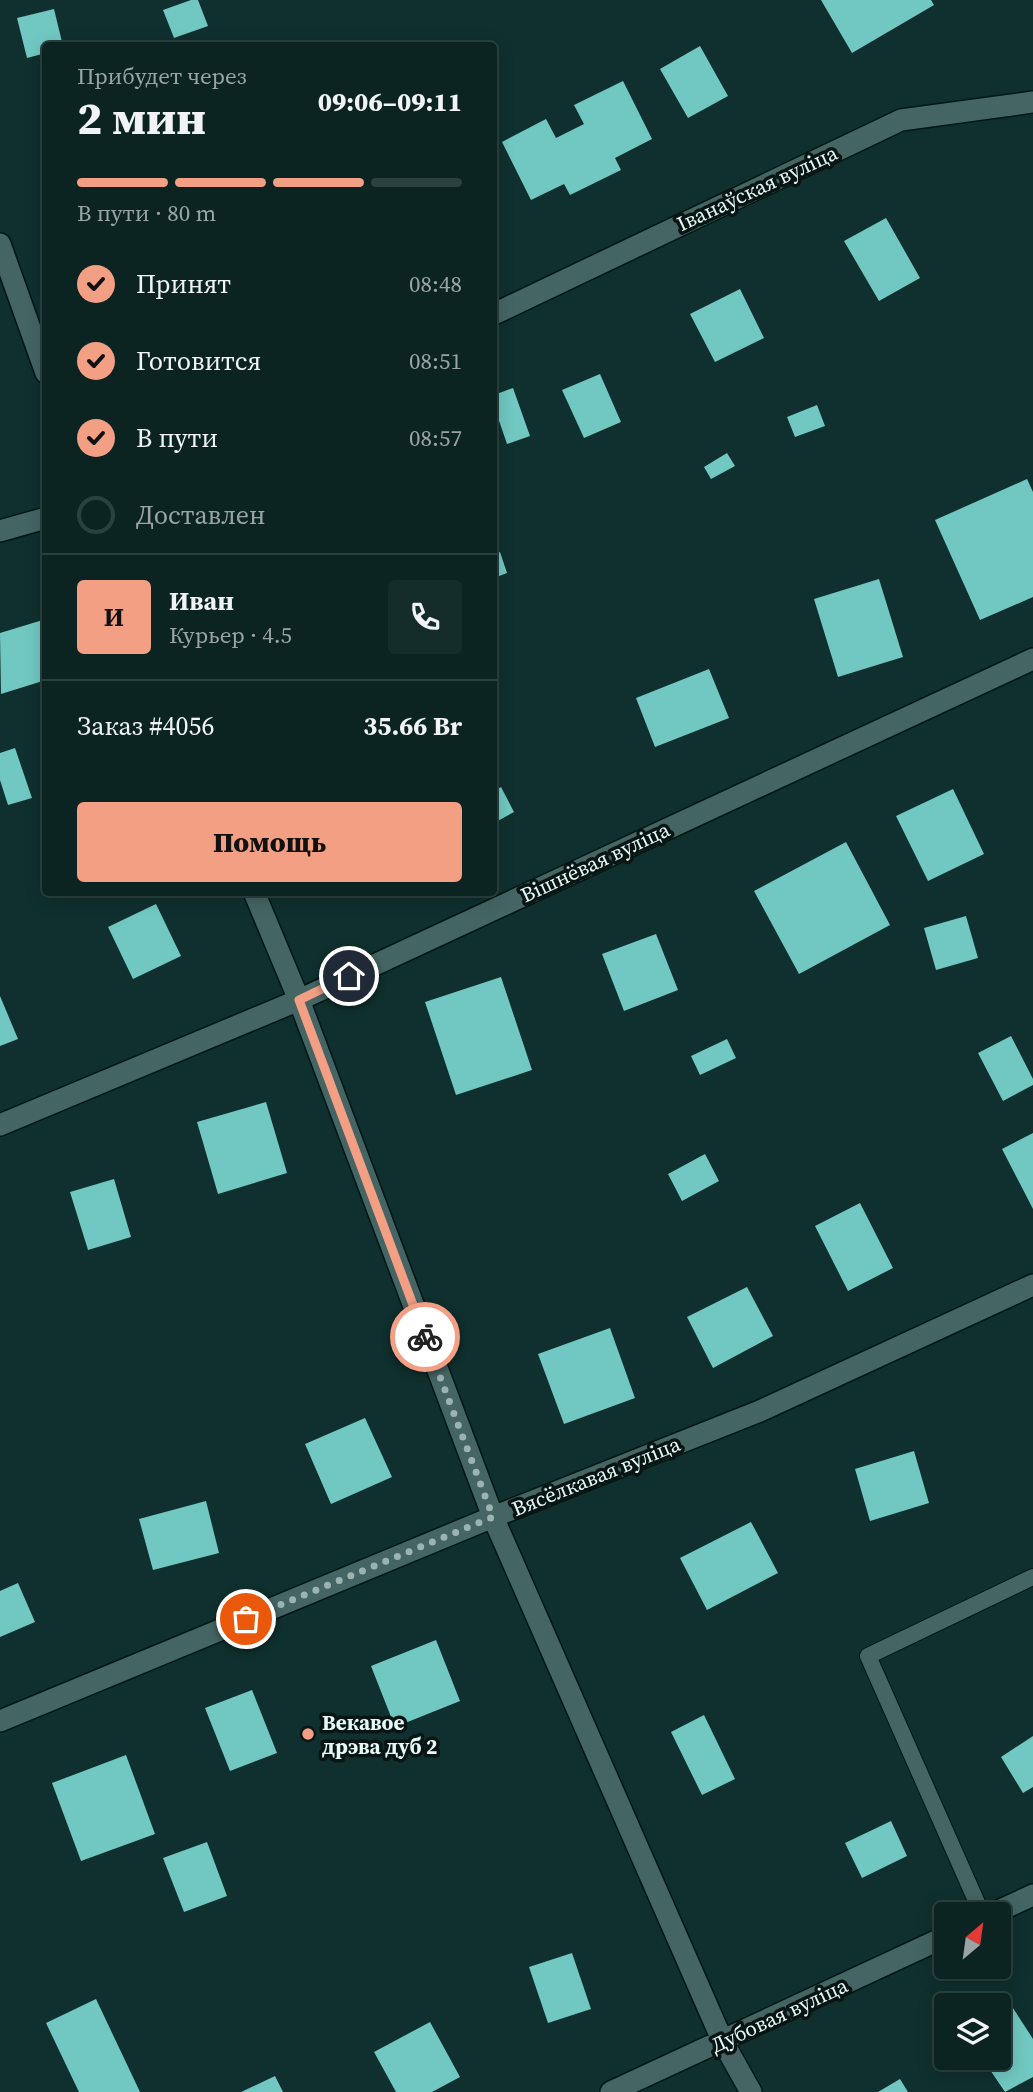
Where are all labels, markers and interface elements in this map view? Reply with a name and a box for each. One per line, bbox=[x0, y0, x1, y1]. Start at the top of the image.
text: Прибудет через bbox=[77, 60, 247, 92]
text: 09:06–09:11 bbox=[318, 84, 462, 120]
text: 2 мин bbox=[77, 86, 206, 149]
street label: Іванаўская вуліца bbox=[672, 138, 842, 238]
text: В пути · 80 m bbox=[77, 197, 216, 229]
icon: check bbox=[77, 265, 115, 303]
text: Принят bbox=[136, 266, 231, 302]
text: 08:48 bbox=[409, 268, 462, 300]
icon: check bbox=[77, 342, 115, 380]
text: Готовится bbox=[136, 343, 261, 379]
text: 08:51 bbox=[409, 345, 462, 377]
icon: check bbox=[77, 419, 115, 457]
text: В пути bbox=[136, 420, 218, 456]
text: 08:57 bbox=[409, 422, 462, 454]
text: Доставлен bbox=[136, 497, 265, 533]
button: phone bbox=[388, 580, 462, 654]
text: Иван bbox=[169, 583, 234, 619]
text: И bbox=[104, 599, 124, 635]
text: Курьер · 4.5 bbox=[169, 619, 292, 651]
text: Заказ #4056 bbox=[77, 708, 215, 744]
text: 35.66 Br bbox=[363, 708, 462, 744]
button: Помощь bbox=[77, 802, 462, 882]
street label: Вішнёвая вуліца bbox=[516, 815, 675, 909]
pin bbox=[319, 946, 379, 1006]
icon: home bbox=[330, 957, 368, 995]
courier bbox=[390, 1302, 460, 1372]
icon: bike bbox=[406, 1318, 444, 1356]
street label: Вясёлкавая вуліца bbox=[508, 1429, 685, 1523]
pin bbox=[216, 1589, 276, 1649]
icon: bag bbox=[227, 1600, 265, 1638]
place label: Векавое дрэва дуб 2 bbox=[322, 1708, 437, 1761]
marker: Векавое дрэва дуб 2 bbox=[300, 1726, 316, 1742]
north arrow bbox=[934, 1902, 1012, 1979]
map controls bbox=[934, 1902, 1011, 2070]
street label: Дубовая вуліца bbox=[706, 1970, 853, 2060]
button: layers bbox=[934, 1993, 1011, 2070]

